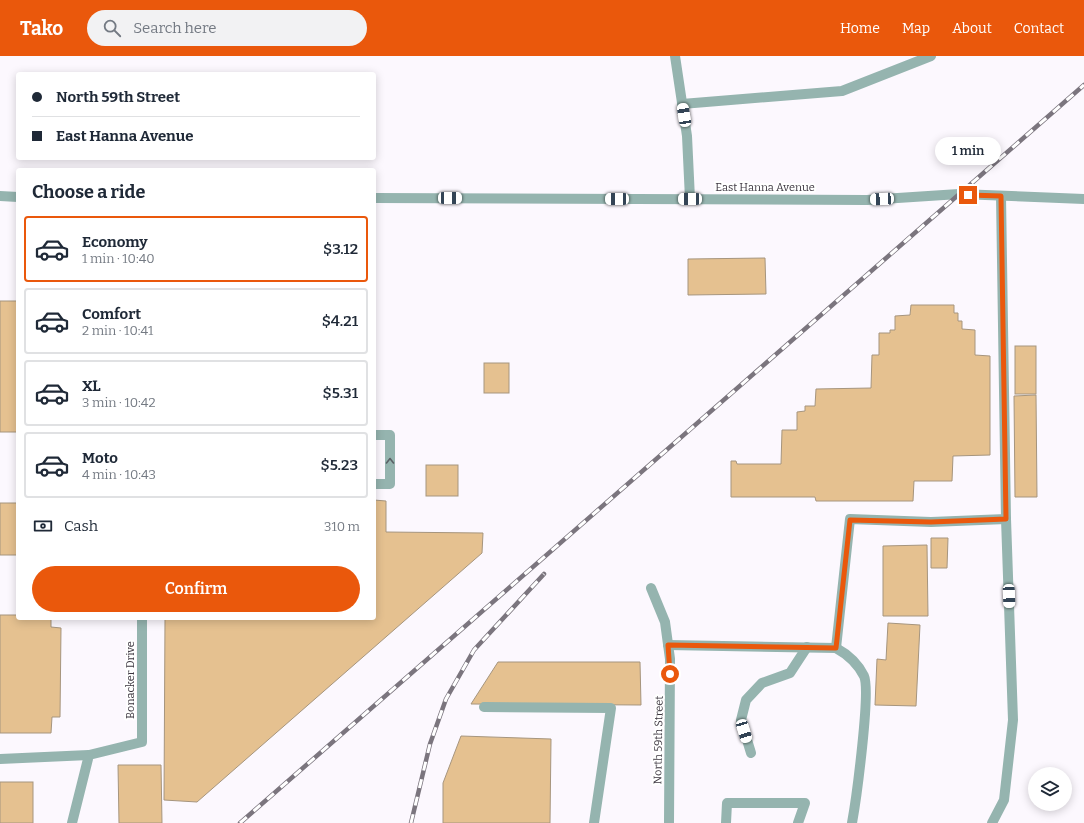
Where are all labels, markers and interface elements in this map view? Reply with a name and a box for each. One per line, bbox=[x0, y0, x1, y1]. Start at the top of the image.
search box bbox=[87, 10, 367, 46]
text: Tako bbox=[20, 17, 63, 40]
icon: search bbox=[101, 17, 123, 39]
text: Search here bbox=[133, 19, 217, 37]
text: Home bbox=[840, 20, 880, 37]
text: Map bbox=[902, 20, 930, 37]
text: About bbox=[952, 20, 992, 37]
text: Contact bbox=[1014, 20, 1064, 37]
text: North 59th Street bbox=[56, 88, 180, 106]
car bbox=[676, 102, 692, 128]
text: East Hanna Avenue bbox=[56, 127, 194, 145]
callout: 1 min bbox=[935, 137, 1001, 165]
text: 1 min bbox=[952, 143, 984, 158]
text: Choose a ride bbox=[32, 181, 145, 203]
street label: East Hanna Avenue bbox=[715, 181, 815, 194]
route end bbox=[959, 186, 977, 204]
car bbox=[438, 192, 462, 204]
car bbox=[870, 192, 894, 206]
car bbox=[605, 193, 629, 205]
car bbox=[678, 193, 702, 205]
icon: car bbox=[34, 231, 70, 267]
text: Economy bbox=[82, 233, 148, 251]
text: $3.12 bbox=[323, 240, 358, 258]
text: 1 min · 10:40 bbox=[82, 251, 155, 266]
icon: car bbox=[34, 303, 70, 339]
text: Comfort bbox=[82, 305, 141, 323]
text: $4.21 bbox=[322, 312, 358, 330]
text: 2 min · 10:41 bbox=[82, 323, 153, 338]
icon: car bbox=[34, 375, 70, 411]
text: XL bbox=[82, 377, 101, 395]
text: $5.31 bbox=[323, 384, 358, 402]
text: 3 min · 10:42 bbox=[82, 395, 155, 410]
icon: car bbox=[34, 447, 70, 483]
text: Moto bbox=[82, 449, 118, 467]
text: $5.23 bbox=[321, 456, 358, 474]
one-way arrow bbox=[386, 458, 394, 464]
text: 4 min · 10:43 bbox=[82, 467, 156, 482]
icon: cash bbox=[32, 515, 54, 537]
text: Cash bbox=[64, 517, 98, 535]
text: 310 m bbox=[324, 519, 360, 534]
button: Confirm bbox=[32, 566, 360, 612]
car bbox=[1003, 584, 1015, 608]
street label: Bonacker Drive bbox=[124, 641, 137, 719]
route start bbox=[661, 665, 679, 683]
street label: North 59th Street bbox=[651, 695, 666, 785]
car bbox=[735, 718, 753, 744]
map controls bbox=[1028, 767, 1072, 811]
button: layers bbox=[1028, 767, 1072, 811]

